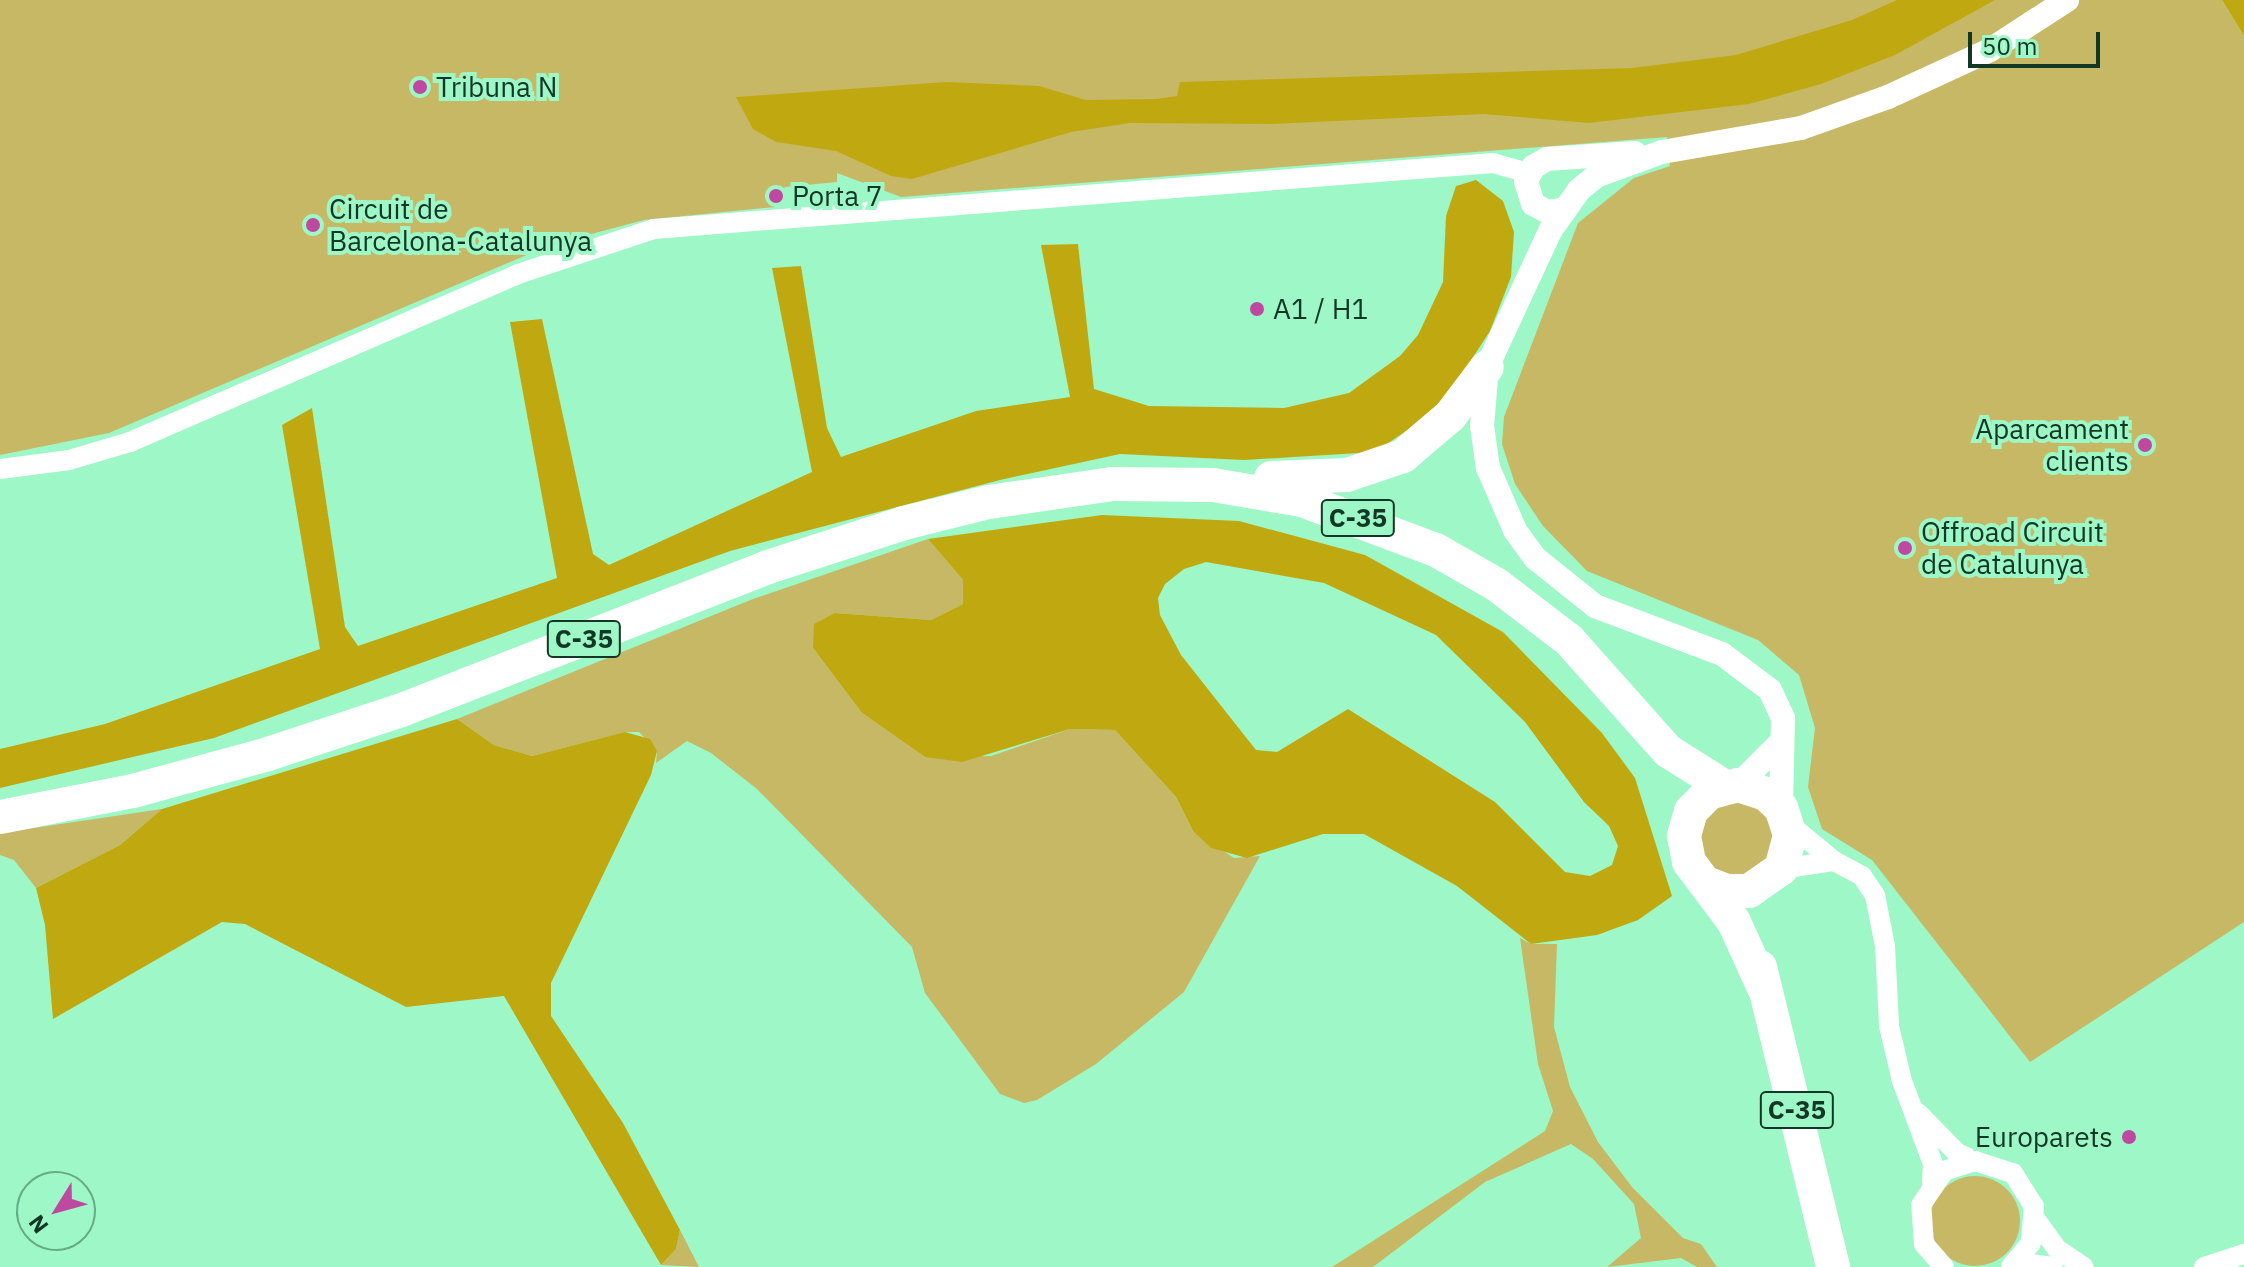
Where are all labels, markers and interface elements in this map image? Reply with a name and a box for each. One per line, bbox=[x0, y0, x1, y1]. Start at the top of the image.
scale bar bbox=[1972, 16, 2104, 66]
text: 50 m bbox=[1982, 30, 2037, 62]
place label: Tribuna N bbox=[436, 70, 557, 104]
marker: Tribuna N bbox=[411, 78, 429, 96]
place label: Porta 7 bbox=[792, 179, 883, 213]
marker: Porta 7 bbox=[767, 187, 785, 205]
place label: Circuit de Barcelona-Catalunya bbox=[329, 192, 592, 258]
marker: Circuit de Barcelona-Catalunya bbox=[304, 216, 322, 234]
place label: A1 / H1 bbox=[1273, 292, 1368, 326]
marker: A1 / H1 bbox=[1248, 300, 1266, 318]
place label: Aparcament clients bbox=[1975, 412, 2129, 478]
marker: Aparcament clients bbox=[2136, 436, 2154, 454]
road number: C-35 bbox=[1320, 496, 1396, 540]
place label: Offroad Circuit de Catalunya bbox=[1921, 515, 2104, 581]
marker: Offroad Circuit de Catalunya bbox=[1896, 539, 1914, 557]
road number: C-35 bbox=[546, 617, 622, 661]
road number: C-35 bbox=[1759, 1088, 1835, 1132]
place label: Europarets bbox=[1975, 1120, 2113, 1154]
marker: Europarets bbox=[2120, 1128, 2138, 1146]
north arrow bbox=[16, 1171, 96, 1251]
text: N bbox=[22, 1209, 54, 1240]

